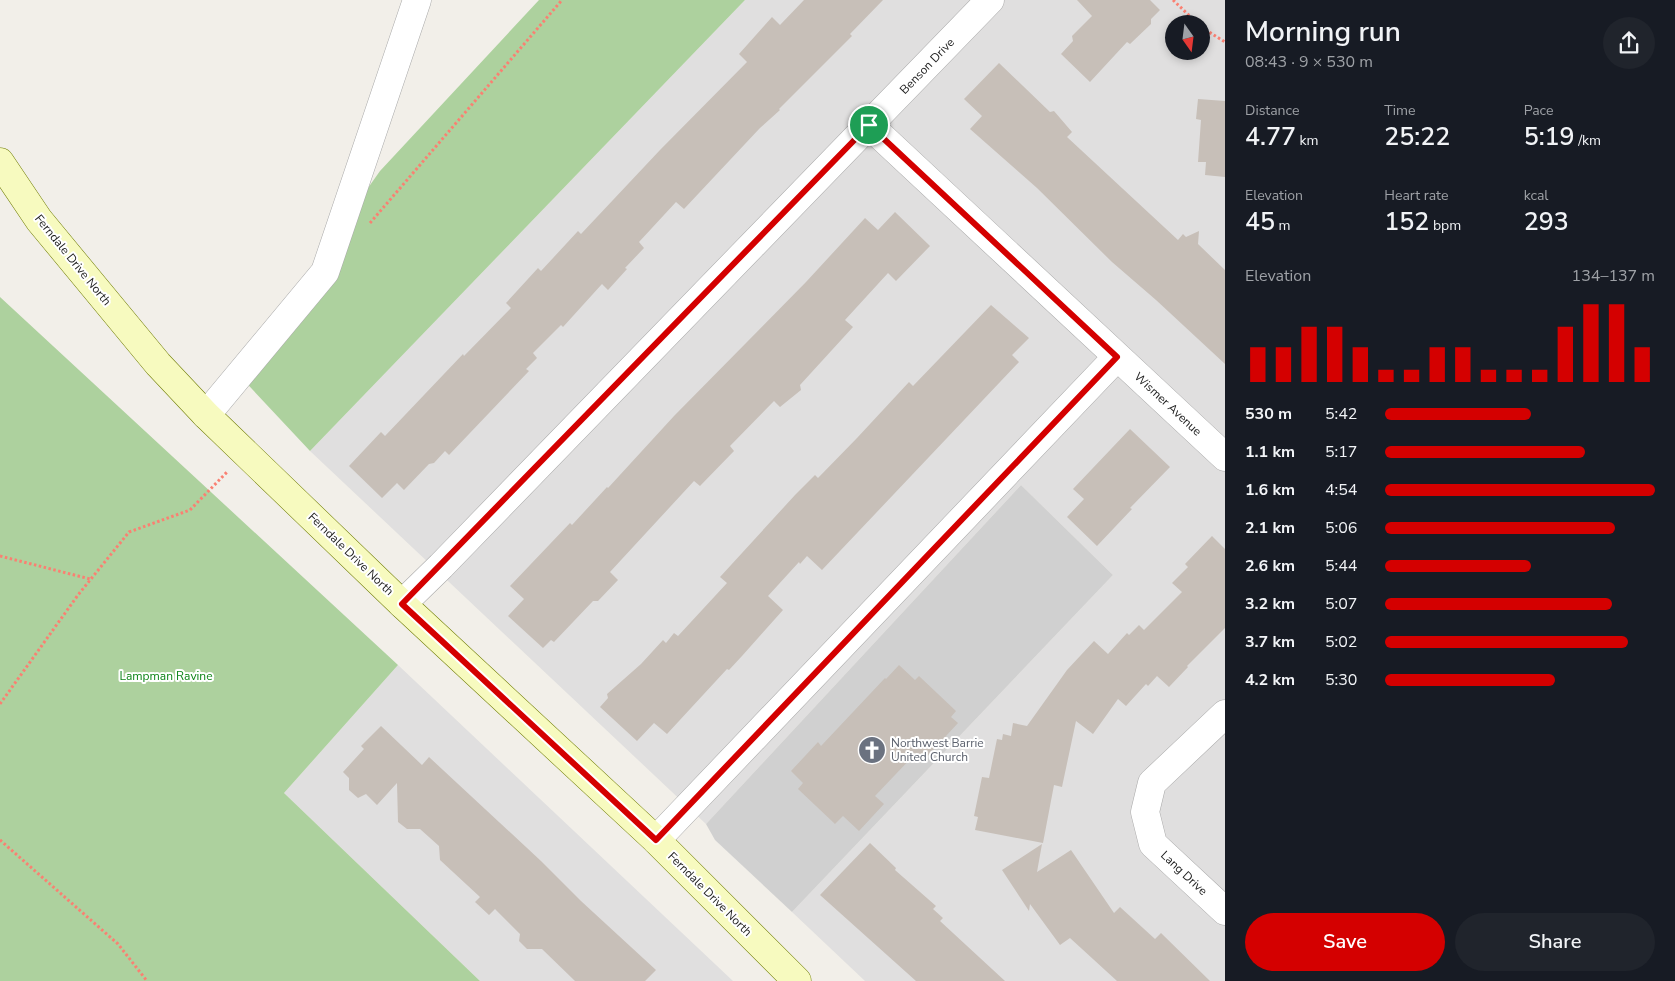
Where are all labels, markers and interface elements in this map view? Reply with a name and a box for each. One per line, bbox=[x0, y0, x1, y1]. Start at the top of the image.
text: Morning run bbox=[1245, 13, 1401, 51]
north arrow bbox=[1165, 15, 1210, 60]
map controls bbox=[1165, 15, 1210, 60]
button: share bbox=[1603, 17, 1655, 69]
street label: Benson Drive bbox=[896, 35, 958, 97]
text: 08:43 · 9 × 530 m bbox=[1245, 51, 1373, 73]
text: Distance bbox=[1245, 101, 1299, 120]
text: Time bbox=[1384, 101, 1415, 120]
text: Pace bbox=[1524, 101, 1553, 120]
pin bbox=[848, 104, 890, 146]
icon: arrive bbox=[855, 111, 883, 139]
text: 4.77 bbox=[1245, 120, 1296, 154]
text: 25:22 bbox=[1384, 120, 1450, 154]
text: 5:19 bbox=[1524, 120, 1575, 154]
text: km bbox=[1296, 131, 1319, 150]
text: /km bbox=[1575, 131, 1601, 150]
text: Elevation bbox=[1245, 186, 1303, 205]
text: Heart rate bbox=[1384, 186, 1448, 205]
text: kcal bbox=[1524, 186, 1548, 205]
text: 45 bbox=[1245, 205, 1275, 239]
text: 152 bbox=[1384, 205, 1429, 239]
text: 293 bbox=[1524, 205, 1569, 239]
street label: Ferndale Drive North bbox=[31, 211, 115, 309]
text: m bbox=[1275, 216, 1291, 235]
text: bpm bbox=[1429, 216, 1461, 235]
text: Elevation bbox=[1245, 265, 1311, 287]
text: 134–137 m bbox=[1572, 265, 1655, 287]
street label: Wismer Avenue bbox=[1131, 369, 1205, 439]
text: 530 m bbox=[1245, 403, 1292, 425]
text: 5:42 bbox=[1325, 403, 1357, 425]
text: 1.1 km bbox=[1245, 441, 1295, 463]
text: 5:17 bbox=[1325, 441, 1357, 463]
text: 1.6 km bbox=[1245, 479, 1295, 501]
text: 4:54 bbox=[1325, 479, 1357, 501]
street label: Ferndale Drive North bbox=[305, 509, 397, 599]
text: 2.1 km bbox=[1245, 517, 1295, 539]
text: 5:06 bbox=[1325, 517, 1357, 539]
text: 2.6 km bbox=[1245, 555, 1295, 577]
text: 5:44 bbox=[1325, 555, 1357, 577]
text: 3.2 km bbox=[1245, 593, 1295, 615]
text: 5:07 bbox=[1325, 593, 1357, 615]
text: 3.7 km bbox=[1245, 631, 1295, 653]
text: 5:02 bbox=[1325, 631, 1357, 653]
park label: Lampman Ravine bbox=[119, 668, 213, 684]
text: 4.2 km bbox=[1245, 669, 1295, 691]
text: 5:30 bbox=[1325, 669, 1357, 691]
church icon: Northwest Barrie United Church bbox=[857, 735, 887, 765]
place label: Northwest Barrie United Church bbox=[891, 735, 984, 765]
street label: Lang Drive bbox=[1157, 847, 1211, 899]
street label: Ferndale Drive North bbox=[664, 848, 756, 940]
button: Save bbox=[1245, 913, 1445, 971]
button: Share bbox=[1455, 913, 1655, 971]

